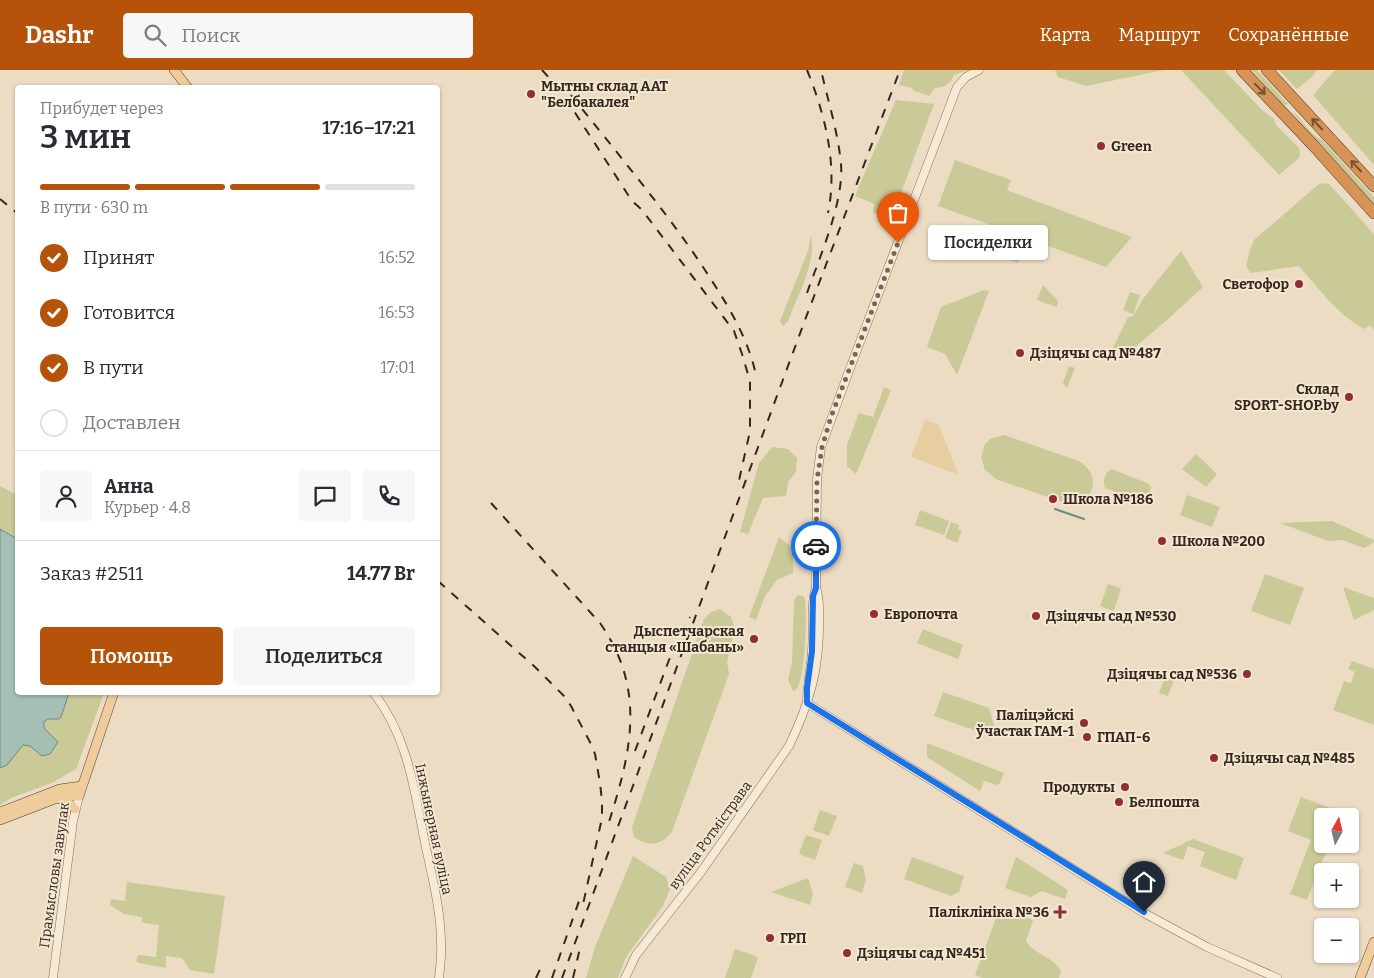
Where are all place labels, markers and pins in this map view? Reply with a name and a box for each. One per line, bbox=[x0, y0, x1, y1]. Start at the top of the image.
place label: Мытны склад ААТ "Белбакалея" bbox=[541, 78, 669, 111]
marker: Мытны склад ААТ "Белбакалея" bbox=[525, 88, 537, 100]
place label: Green bbox=[1111, 138, 1152, 155]
marker: Green bbox=[1095, 140, 1107, 152]
pin bbox=[877, 192, 919, 243]
callout: Посиделки bbox=[928, 226, 1048, 260]
place label: Светофор bbox=[1223, 276, 1289, 293]
marker: Светофор bbox=[1293, 278, 1305, 290]
place label: Дзіцячы сад №487 bbox=[1030, 345, 1161, 362]
marker: Дзіцячы сад №487 bbox=[1014, 347, 1026, 359]
place label: Склад SPORT-SHOP.by bbox=[1234, 381, 1339, 414]
marker: Склад SPORT-SHOP.by bbox=[1343, 391, 1355, 403]
place label: Школа №186 bbox=[1063, 491, 1153, 508]
marker: Школа №186 bbox=[1047, 493, 1059, 505]
place label: Школа №200 bbox=[1172, 533, 1265, 550]
marker: Школа №200 bbox=[1156, 535, 1168, 547]
place label: Европочта bbox=[884, 606, 958, 623]
marker: Европочта bbox=[868, 608, 880, 620]
place label: Дзіцячы сад №530 bbox=[1046, 608, 1177, 625]
marker: Дзіцячы сад №530 bbox=[1030, 610, 1042, 622]
place label: Дыспетчарская станцыя «Шабаны» bbox=[605, 623, 744, 656]
marker: Дыспетчарская станцыя «Шабаны» bbox=[748, 633, 760, 645]
place label: Дзіцячы сад №536 bbox=[1107, 666, 1237, 683]
marker: Дзіцячы сад №536 bbox=[1241, 668, 1253, 680]
place label: Паліцэйскі ўчастак ГАМ-1 bbox=[975, 707, 1075, 740]
marker: Паліцэйскі ўчастак ГАМ-1 bbox=[1078, 717, 1090, 729]
place label: ГПАП-6 bbox=[1097, 729, 1150, 746]
marker: ГПАП-6 bbox=[1081, 731, 1093, 743]
place label: Дзіцячы сад №485 bbox=[1224, 750, 1355, 767]
marker: Дзіцячы сад №485 bbox=[1208, 752, 1220, 764]
place label: Продукты bbox=[1043, 779, 1115, 796]
marker: Продукты bbox=[1119, 781, 1131, 793]
place label: Белпошта bbox=[1129, 794, 1200, 811]
marker: Белпошта bbox=[1113, 796, 1125, 808]
pin bbox=[1123, 861, 1165, 912]
place label: Паліклініка №36 bbox=[929, 904, 1049, 921]
marker: Паліклініка №36 bbox=[1053, 905, 1067, 919]
place label: ГРП bbox=[780, 930, 807, 947]
marker: ГРП bbox=[764, 932, 776, 944]
place label: Дзіцячы сад №451 bbox=[857, 945, 985, 962]
marker: Дзіцячы сад №451 bbox=[841, 947, 853, 959]

